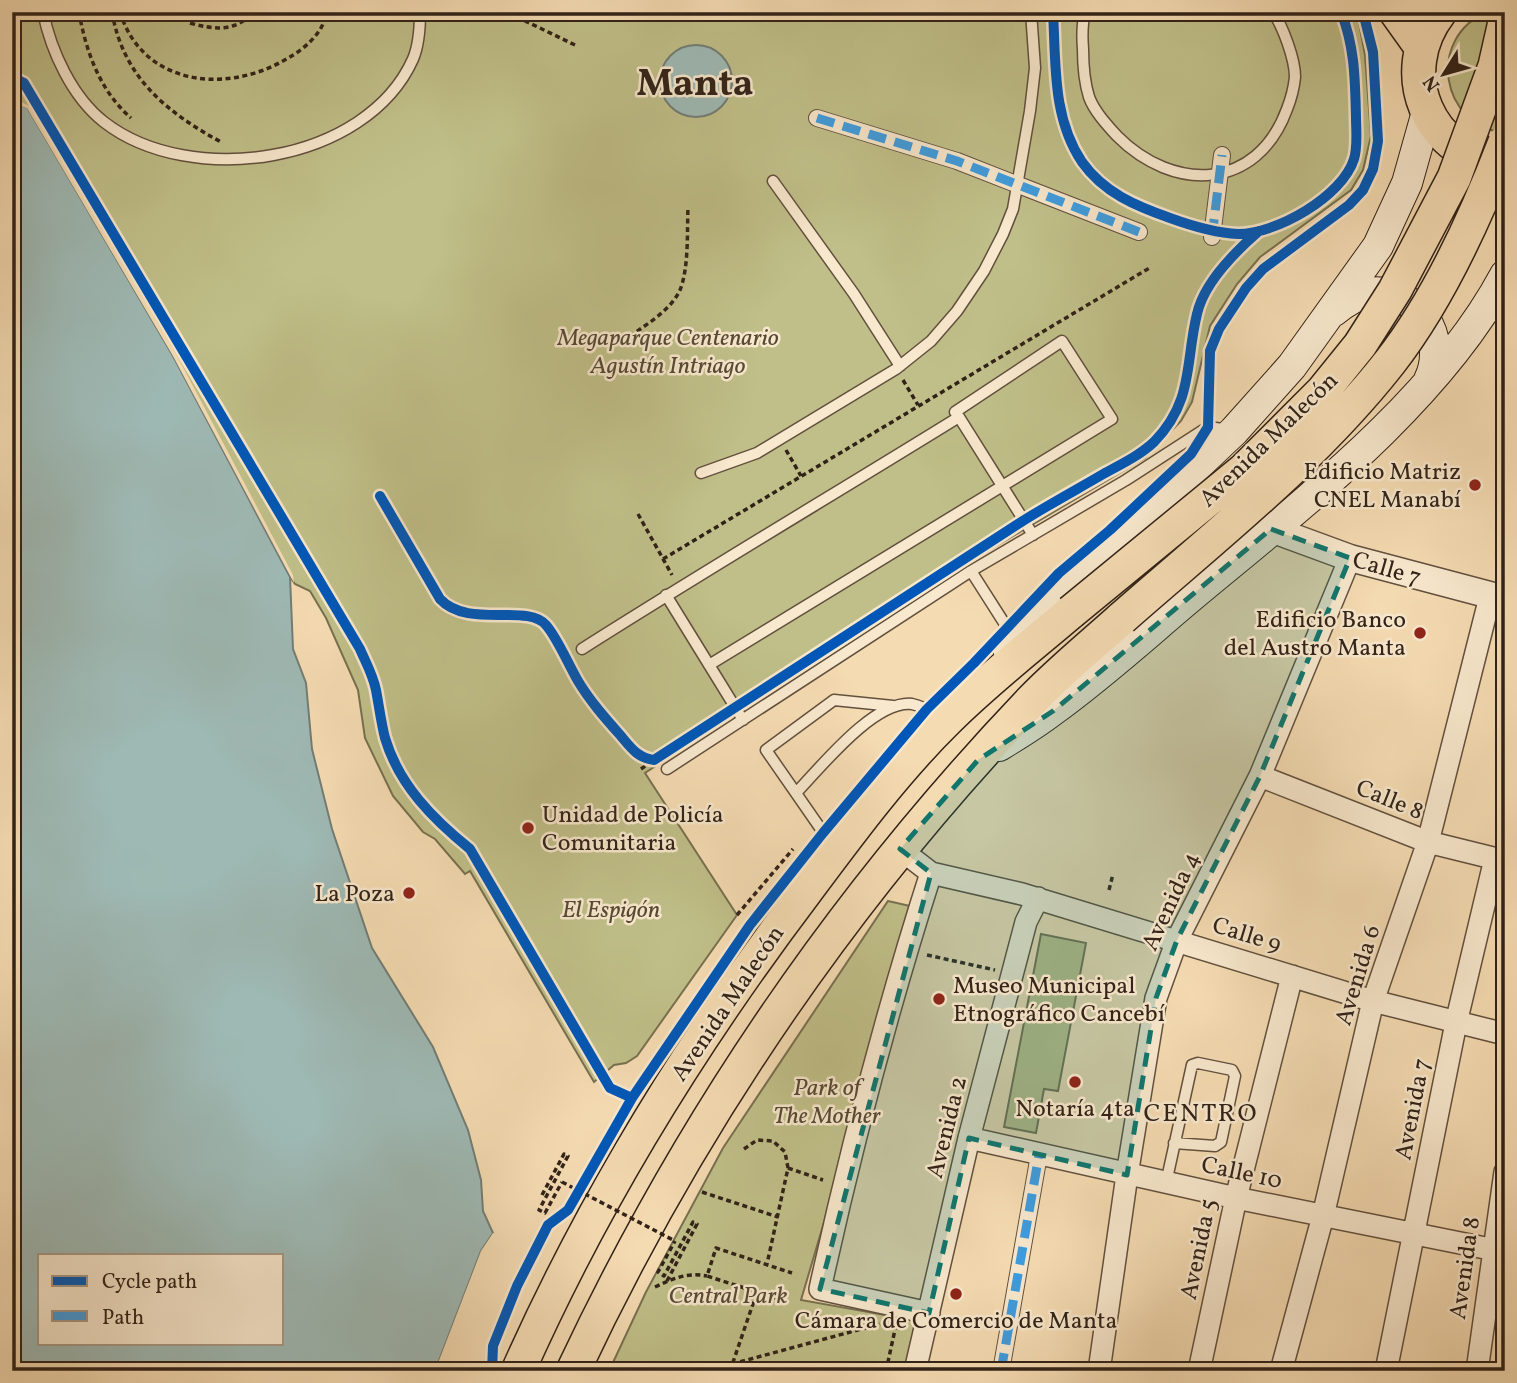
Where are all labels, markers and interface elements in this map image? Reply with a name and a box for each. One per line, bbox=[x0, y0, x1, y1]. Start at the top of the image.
north arrow bbox=[1408, 38, 1478, 108]
district label: Manta bbox=[636, 59, 754, 112]
text: N bbox=[1417, 70, 1447, 96]
park label: Megaparque Centenario Agustín Intriago bbox=[556, 322, 779, 384]
street label: Avenida Malecón bbox=[1192, 365, 1347, 516]
place label: Edificio Matriz CNEL Manabí bbox=[1304, 456, 1461, 518]
marker: Edificio Matriz CNEL Manabí bbox=[1467, 477, 1483, 493]
street label: Calle 7 bbox=[1348, 544, 1425, 596]
place label: Edificio Banco del Austro Manta bbox=[1224, 604, 1406, 666]
marker: Edificio Banco del Austro Manta bbox=[1412, 625, 1428, 641]
street label: Calle 8 bbox=[1350, 772, 1428, 830]
place label: Unidad de Policía Comunitaria bbox=[542, 799, 724, 861]
marker: Unidad de Policía Comunitaria bbox=[520, 820, 536, 836]
street label: Avenida 4 bbox=[1134, 847, 1209, 957]
place label: La Poza bbox=[315, 878, 395, 912]
marker: La Poza bbox=[401, 885, 417, 901]
park label: El Espigón bbox=[562, 894, 660, 928]
street label: Calle 9 bbox=[1208, 909, 1285, 962]
street label: Avenida Malecón bbox=[664, 919, 794, 1089]
street label: Avenida 6 bbox=[1328, 921, 1390, 1030]
place label: Museo Municipal Etnográfico Cancebí bbox=[953, 970, 1165, 1032]
marker: Museo Municipal Etnográfico Cancebí bbox=[931, 991, 947, 1007]
street label: Avenida 7 bbox=[1387, 1056, 1440, 1163]
park label: Park of The Mother bbox=[773, 1072, 882, 1134]
street label: Avenida 2 bbox=[919, 1073, 977, 1182]
marker: Notaría 4ta bbox=[1067, 1074, 1083, 1090]
place label: Notaría 4ta bbox=[1015, 1093, 1135, 1127]
district label: CENTRO bbox=[1143, 1096, 1259, 1132]
street label: Calle 10 bbox=[1198, 1149, 1285, 1199]
street label: Avenida 5 bbox=[1173, 1196, 1227, 1303]
street label: Avenida 8 bbox=[1442, 1215, 1490, 1322]
legend bbox=[38, 1254, 284, 1344]
text: Cycle path bbox=[102, 1268, 197, 1297]
park label: Central Park bbox=[668, 1280, 788, 1314]
marker: Cámara de Comercio de Manta bbox=[948, 1286, 964, 1302]
text: Path bbox=[102, 1304, 144, 1333]
place label: Cámara de Comercio de Manta bbox=[795, 1305, 1117, 1339]

